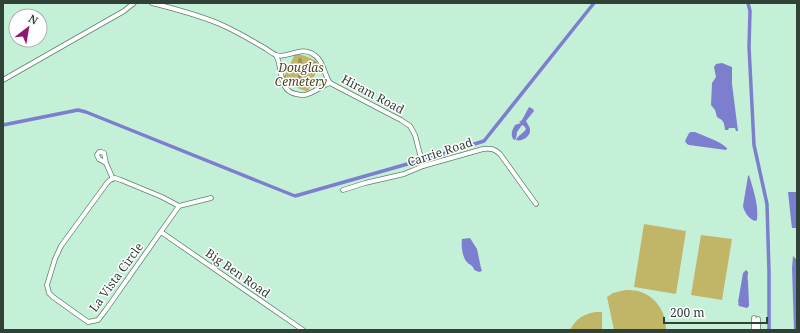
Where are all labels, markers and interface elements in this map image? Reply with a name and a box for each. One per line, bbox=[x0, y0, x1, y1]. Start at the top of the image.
north arrow bbox=[8, 8, 48, 48]
text: N bbox=[26, 10, 41, 28]
park label: Douglas Cemetery bbox=[275, 59, 327, 90]
street label: Hiram Road bbox=[339, 70, 408, 118]
street label: Carrie Road bbox=[405, 133, 475, 171]
street label: La Vista Circle bbox=[85, 239, 147, 315]
street label: Big Ben Road bbox=[202, 244, 274, 302]
scale bar bbox=[664, 299, 767, 325]
text: 200 m bbox=[670, 304, 705, 321]

